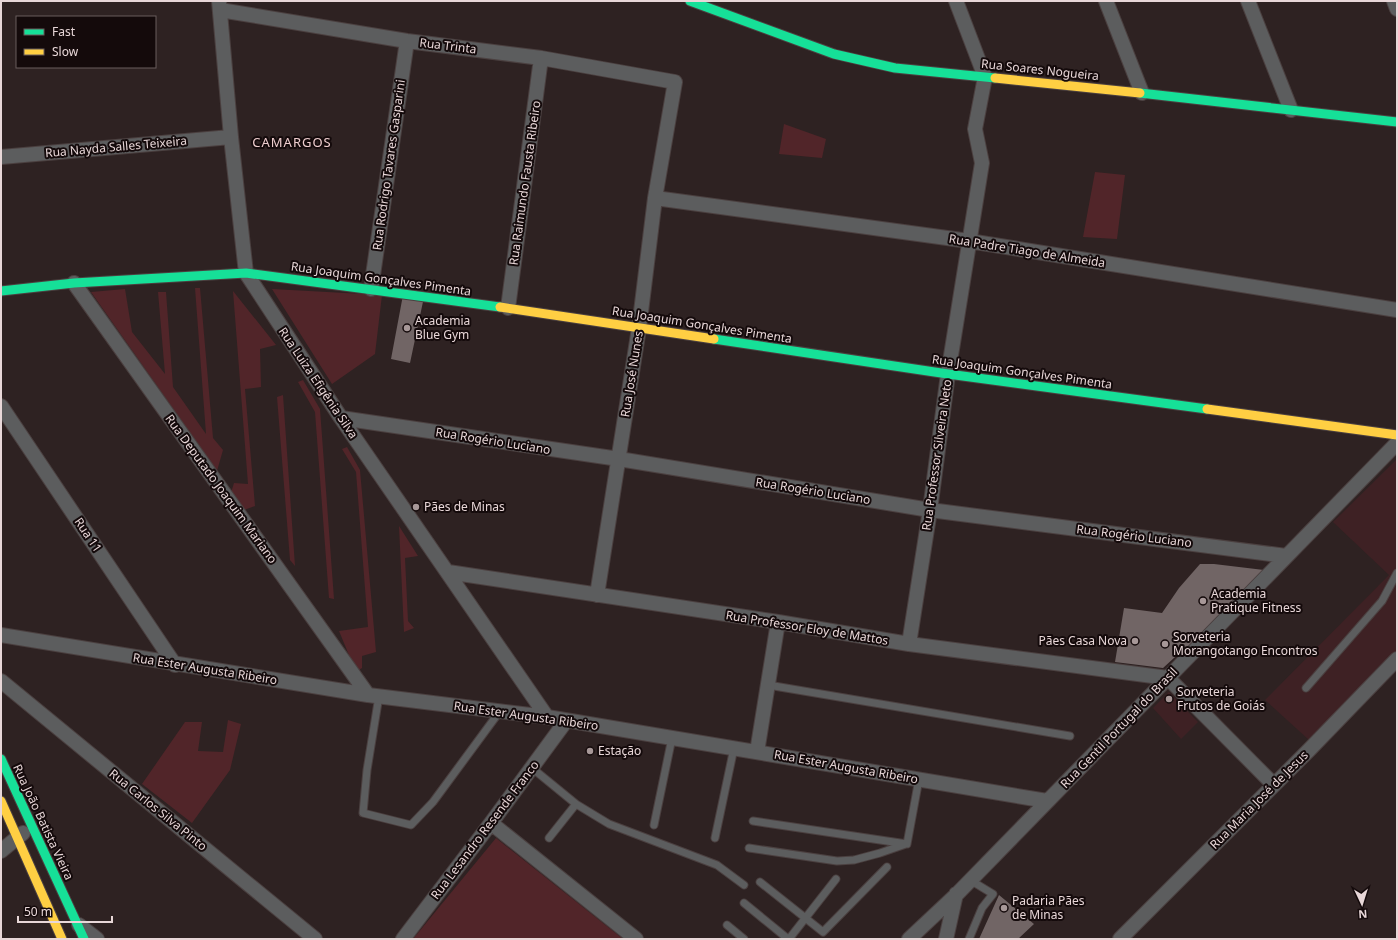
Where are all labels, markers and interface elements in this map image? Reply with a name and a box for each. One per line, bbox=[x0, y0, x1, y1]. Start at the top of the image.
legend bbox=[16, 16, 156, 68]
text: Fast bbox=[52, 23, 76, 40]
street label: Rua Trinta bbox=[419, 34, 478, 57]
text: Slow bbox=[52, 43, 79, 60]
street label: Rua Soares Nogueira bbox=[980, 55, 1100, 84]
street label: Rua Rodrigo Tavares Gasparini bbox=[368, 78, 409, 251]
street label: Rua Raimundo Fausta Ribeiro bbox=[505, 100, 544, 266]
street label: Rua Nayda Salles Teixeira bbox=[44, 132, 188, 161]
district label: CAMARGOS bbox=[252, 133, 332, 151]
street label: Rua Padre Tiago de Almeida bbox=[948, 230, 1107, 271]
street label: Rua Joaquim Gonçalves Pimenta bbox=[290, 257, 472, 300]
street label: Rua Joaquim Gonçalves Pimenta bbox=[611, 302, 793, 347]
place label: Academia Blue Gym bbox=[415, 312, 470, 343]
marker: Academia Blue Gym bbox=[402, 323, 412, 333]
street label: Rua Luiza Efigênia Silva bbox=[275, 324, 362, 442]
street label: Rua José Nunes bbox=[616, 329, 647, 418]
street label: Rua Joaquim Gonçalves Pimenta bbox=[931, 350, 1113, 393]
street label: Rua Professor Silveira Neto bbox=[917, 378, 956, 532]
street label: Rua Deputado Joaquim Mariano bbox=[161, 411, 281, 567]
street label: Rua Rogério Luciano bbox=[434, 423, 552, 458]
street label: Rua Rogério Luciano bbox=[754, 473, 872, 508]
place label: Pães de Minas bbox=[424, 498, 505, 515]
marker: Pães de Minas bbox=[411, 502, 421, 512]
street label: Rua 11 bbox=[71, 514, 106, 555]
street label: Rua Rogério Luciano bbox=[1075, 520, 1193, 551]
place label: Academia Pratique Fitness bbox=[1211, 585, 1301, 616]
marker: Academia Pratique Fitness bbox=[1198, 596, 1208, 606]
street label: Rua Professor Eloy de Mattos bbox=[725, 606, 890, 649]
place label: Sorveteria Morangotango Encontros bbox=[1173, 628, 1318, 659]
place label: Pães Casa Nova bbox=[1038, 632, 1127, 649]
marker: Pães Casa Nova bbox=[1130, 636, 1140, 646]
marker: Sorveteria Morangotango Encontros bbox=[1160, 639, 1170, 649]
street label: Rua Ester Augusta Ribeiro bbox=[132, 649, 278, 688]
street label: Rua Gentil Portugal do Brasil bbox=[1056, 664, 1181, 792]
place label: Sorveteria Frutos de Goiás bbox=[1177, 683, 1265, 714]
marker: Sorveteria Frutos de Goiás bbox=[1164, 694, 1174, 704]
street label: Rua Ester Augusta Ribeiro bbox=[453, 697, 600, 734]
place label: Estação bbox=[598, 742, 641, 759]
street label: Rua Ester Augusta Ribeiro bbox=[773, 745, 919, 788]
marker: Estação bbox=[585, 746, 595, 756]
street label: Rua Maria José de Jesus bbox=[1206, 747, 1312, 853]
street label: Rua Lesandro Resende Franco bbox=[427, 757, 542, 903]
street label: Rua João Batista Vieira bbox=[9, 761, 78, 882]
street label: Rua Carlos Silva Pinto bbox=[106, 765, 211, 854]
north arrow bbox=[1342, 884, 1382, 924]
place label: Padaria Pães de Minas bbox=[1012, 892, 1085, 923]
scale bar bbox=[18, 898, 112, 924]
text: 50 m bbox=[24, 903, 52, 920]
marker: Padaria Pães de Minas bbox=[999, 903, 1009, 913]
text: N bbox=[1358, 907, 1368, 922]

